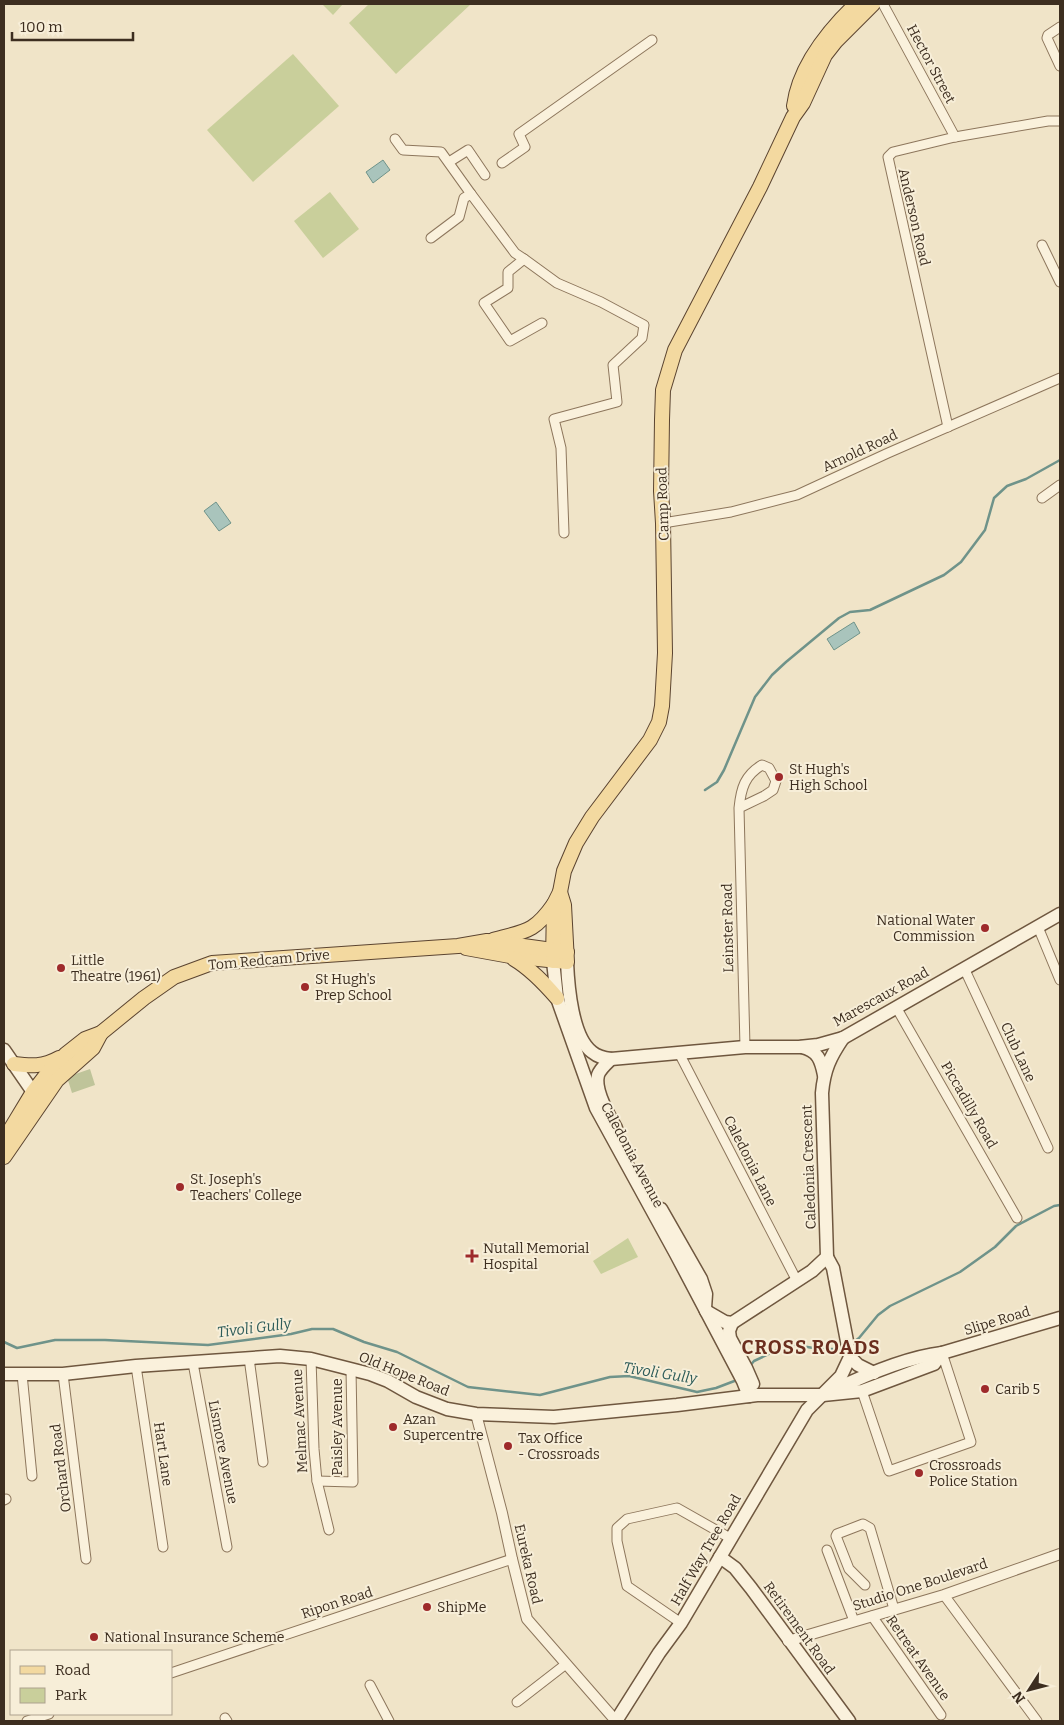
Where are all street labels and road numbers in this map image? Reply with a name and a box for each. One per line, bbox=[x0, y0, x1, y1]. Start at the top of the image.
street label: Hector Street bbox=[903, 22, 959, 106]
street label: Anderson Road bbox=[894, 166, 934, 268]
street label: Arnold Road bbox=[820, 426, 900, 476]
street label: Camp Road bbox=[653, 467, 673, 541]
street label: Leinster Road bbox=[719, 883, 737, 973]
street label: Tom Redcam Drive bbox=[208, 946, 330, 974]
street label: Marescaux Road bbox=[830, 964, 932, 1030]
street label: Club Lane bbox=[997, 1019, 1039, 1085]
street label: Piccadilly Road bbox=[937, 1059, 1001, 1151]
street label: Caledonia Avenue bbox=[597, 1099, 667, 1211]
street label: Caledonia Crescent bbox=[798, 1104, 820, 1230]
street label: Caledonia Lane bbox=[720, 1113, 780, 1209]
street label: Slipe Road bbox=[962, 1303, 1032, 1339]
street label: Old Hope Road bbox=[356, 1348, 452, 1400]
street label: Melmac Avenue bbox=[289, 1369, 311, 1473]
street label: Paisley Avenue bbox=[329, 1378, 346, 1476]
street label: Lismore Avenue bbox=[205, 1399, 241, 1505]
street label: Hart Lane bbox=[150, 1421, 176, 1487]
street label: Orchard Road bbox=[47, 1423, 75, 1513]
street label: Half Way Tree Road bbox=[667, 1491, 745, 1609]
street label: Eureka Road bbox=[511, 1522, 545, 1606]
street label: Studio One Boulevard bbox=[850, 1555, 990, 1615]
street label: Retirement Road bbox=[760, 1579, 838, 1677]
street label: Ripon Road bbox=[299, 1583, 375, 1623]
street label: Retreat Avenue bbox=[882, 1612, 954, 1704]

